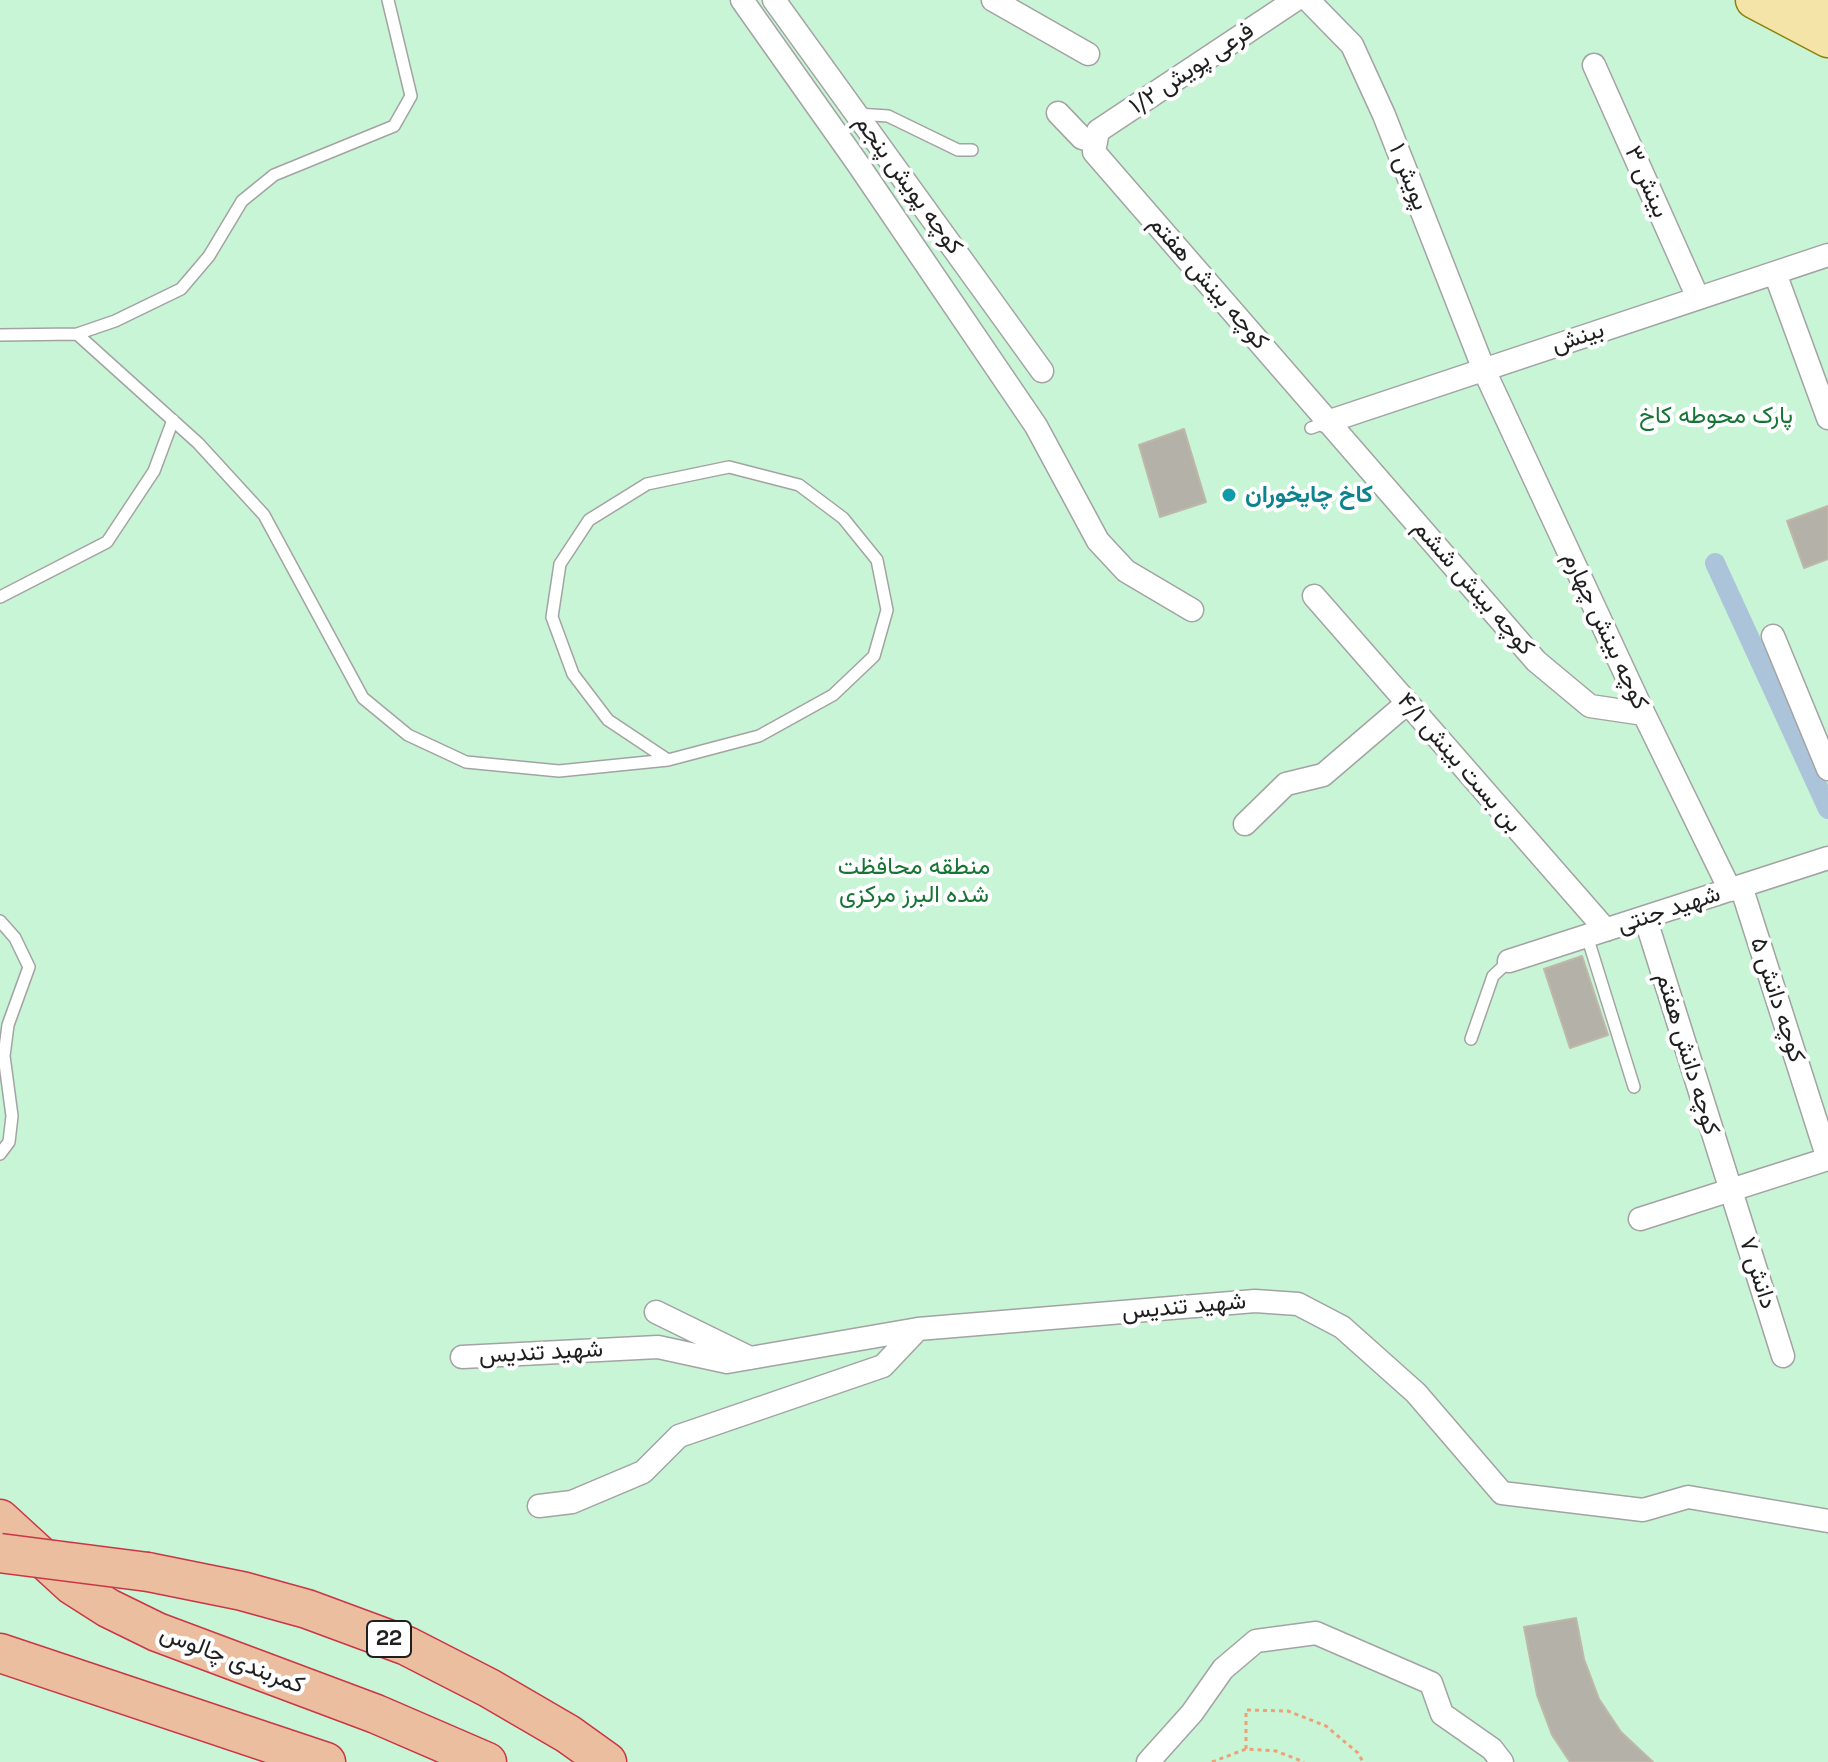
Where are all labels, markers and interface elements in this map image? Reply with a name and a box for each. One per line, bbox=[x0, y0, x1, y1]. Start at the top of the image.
street label: فرعی پویش ۱/۲ bbox=[1124, 17, 1260, 121]
street label: کوچه پویش پنجم bbox=[848, 109, 968, 261]
street label: پویش ۱ bbox=[1382, 139, 1434, 215]
street label: بینش ۳ bbox=[1617, 142, 1675, 222]
street label: کوچه بینش هفتم bbox=[1142, 210, 1274, 356]
street label: بینش bbox=[1548, 316, 1608, 360]
park label: پارک محوطه کاخ bbox=[1639, 402, 1793, 430]
place label: کاخ چایخوران bbox=[1245, 481, 1373, 509]
marker: کاخ چایخوران bbox=[1220, 486, 1238, 504]
street label: کوچه بینش ششم bbox=[1406, 514, 1540, 662]
street label: کوچه بینش چهارم bbox=[1556, 548, 1654, 714]
street label: بن بست بینش ۴/۱ bbox=[1391, 687, 1527, 839]
park label: منطقه محافظت شده البرز مرکزی bbox=[838, 853, 990, 909]
street label: شهید جنتی bbox=[1614, 880, 1724, 940]
street label: کوچه دانش ۵ bbox=[1743, 934, 1811, 1066]
street label: کوچه دانش هفتم bbox=[1649, 969, 1725, 1139]
street label: دانش ۷ bbox=[1732, 1233, 1782, 1313]
street label: شهید تندیس bbox=[1121, 1287, 1247, 1327]
street label: شهید تندیس bbox=[478, 1335, 604, 1371]
street label: کمربندی چالوس bbox=[156, 1619, 308, 1701]
road number: 22 bbox=[367, 1621, 411, 1657]

